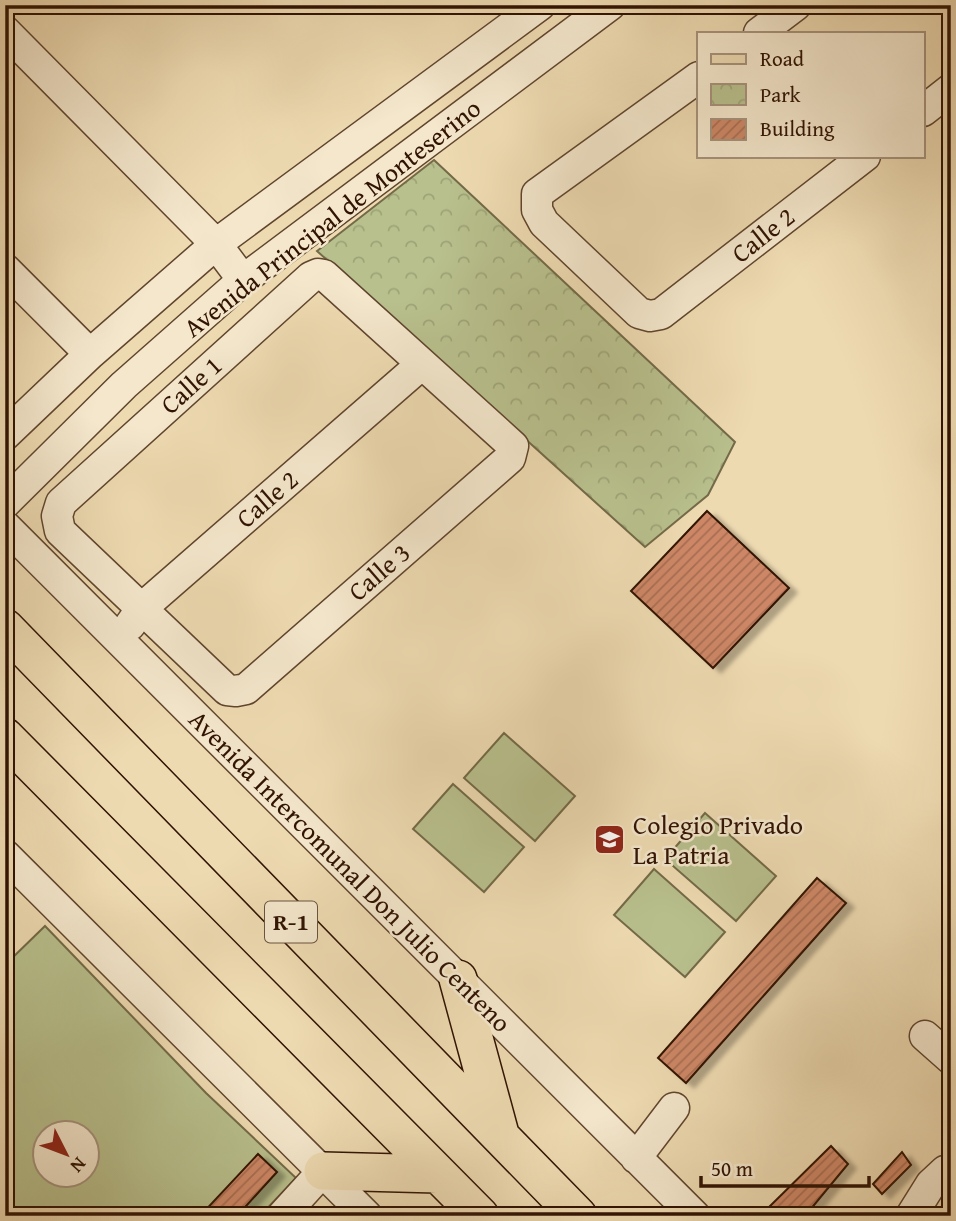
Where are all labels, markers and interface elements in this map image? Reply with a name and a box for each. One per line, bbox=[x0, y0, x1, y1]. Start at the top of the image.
legend bbox=[697, 32, 925, 158]
text: Road bbox=[760, 43, 805, 74]
text: Park bbox=[760, 79, 801, 110]
street label: Avenida Principal de Monteserino bbox=[175, 89, 489, 346]
text: Building bbox=[760, 113, 835, 144]
street label: Calle 2 bbox=[723, 197, 803, 272]
street label: Calle 1 bbox=[151, 346, 230, 423]
street label: Calle 2 bbox=[227, 460, 306, 537]
street label: Calle 3 bbox=[339, 533, 418, 610]
street label: Avenida Intercomunal Don Julio Centeno bbox=[180, 700, 521, 1041]
place label: Colegio Privado La Patria bbox=[633, 805, 803, 874]
school or university icon: Colegio Privado La Patria bbox=[593, 823, 627, 857]
road number: R-1 bbox=[265, 902, 317, 942]
north arrow bbox=[32, 1120, 102, 1190]
scale bar bbox=[701, 1144, 869, 1188]
text: N bbox=[64, 1151, 93, 1180]
text: 50 m bbox=[711, 1153, 753, 1184]

